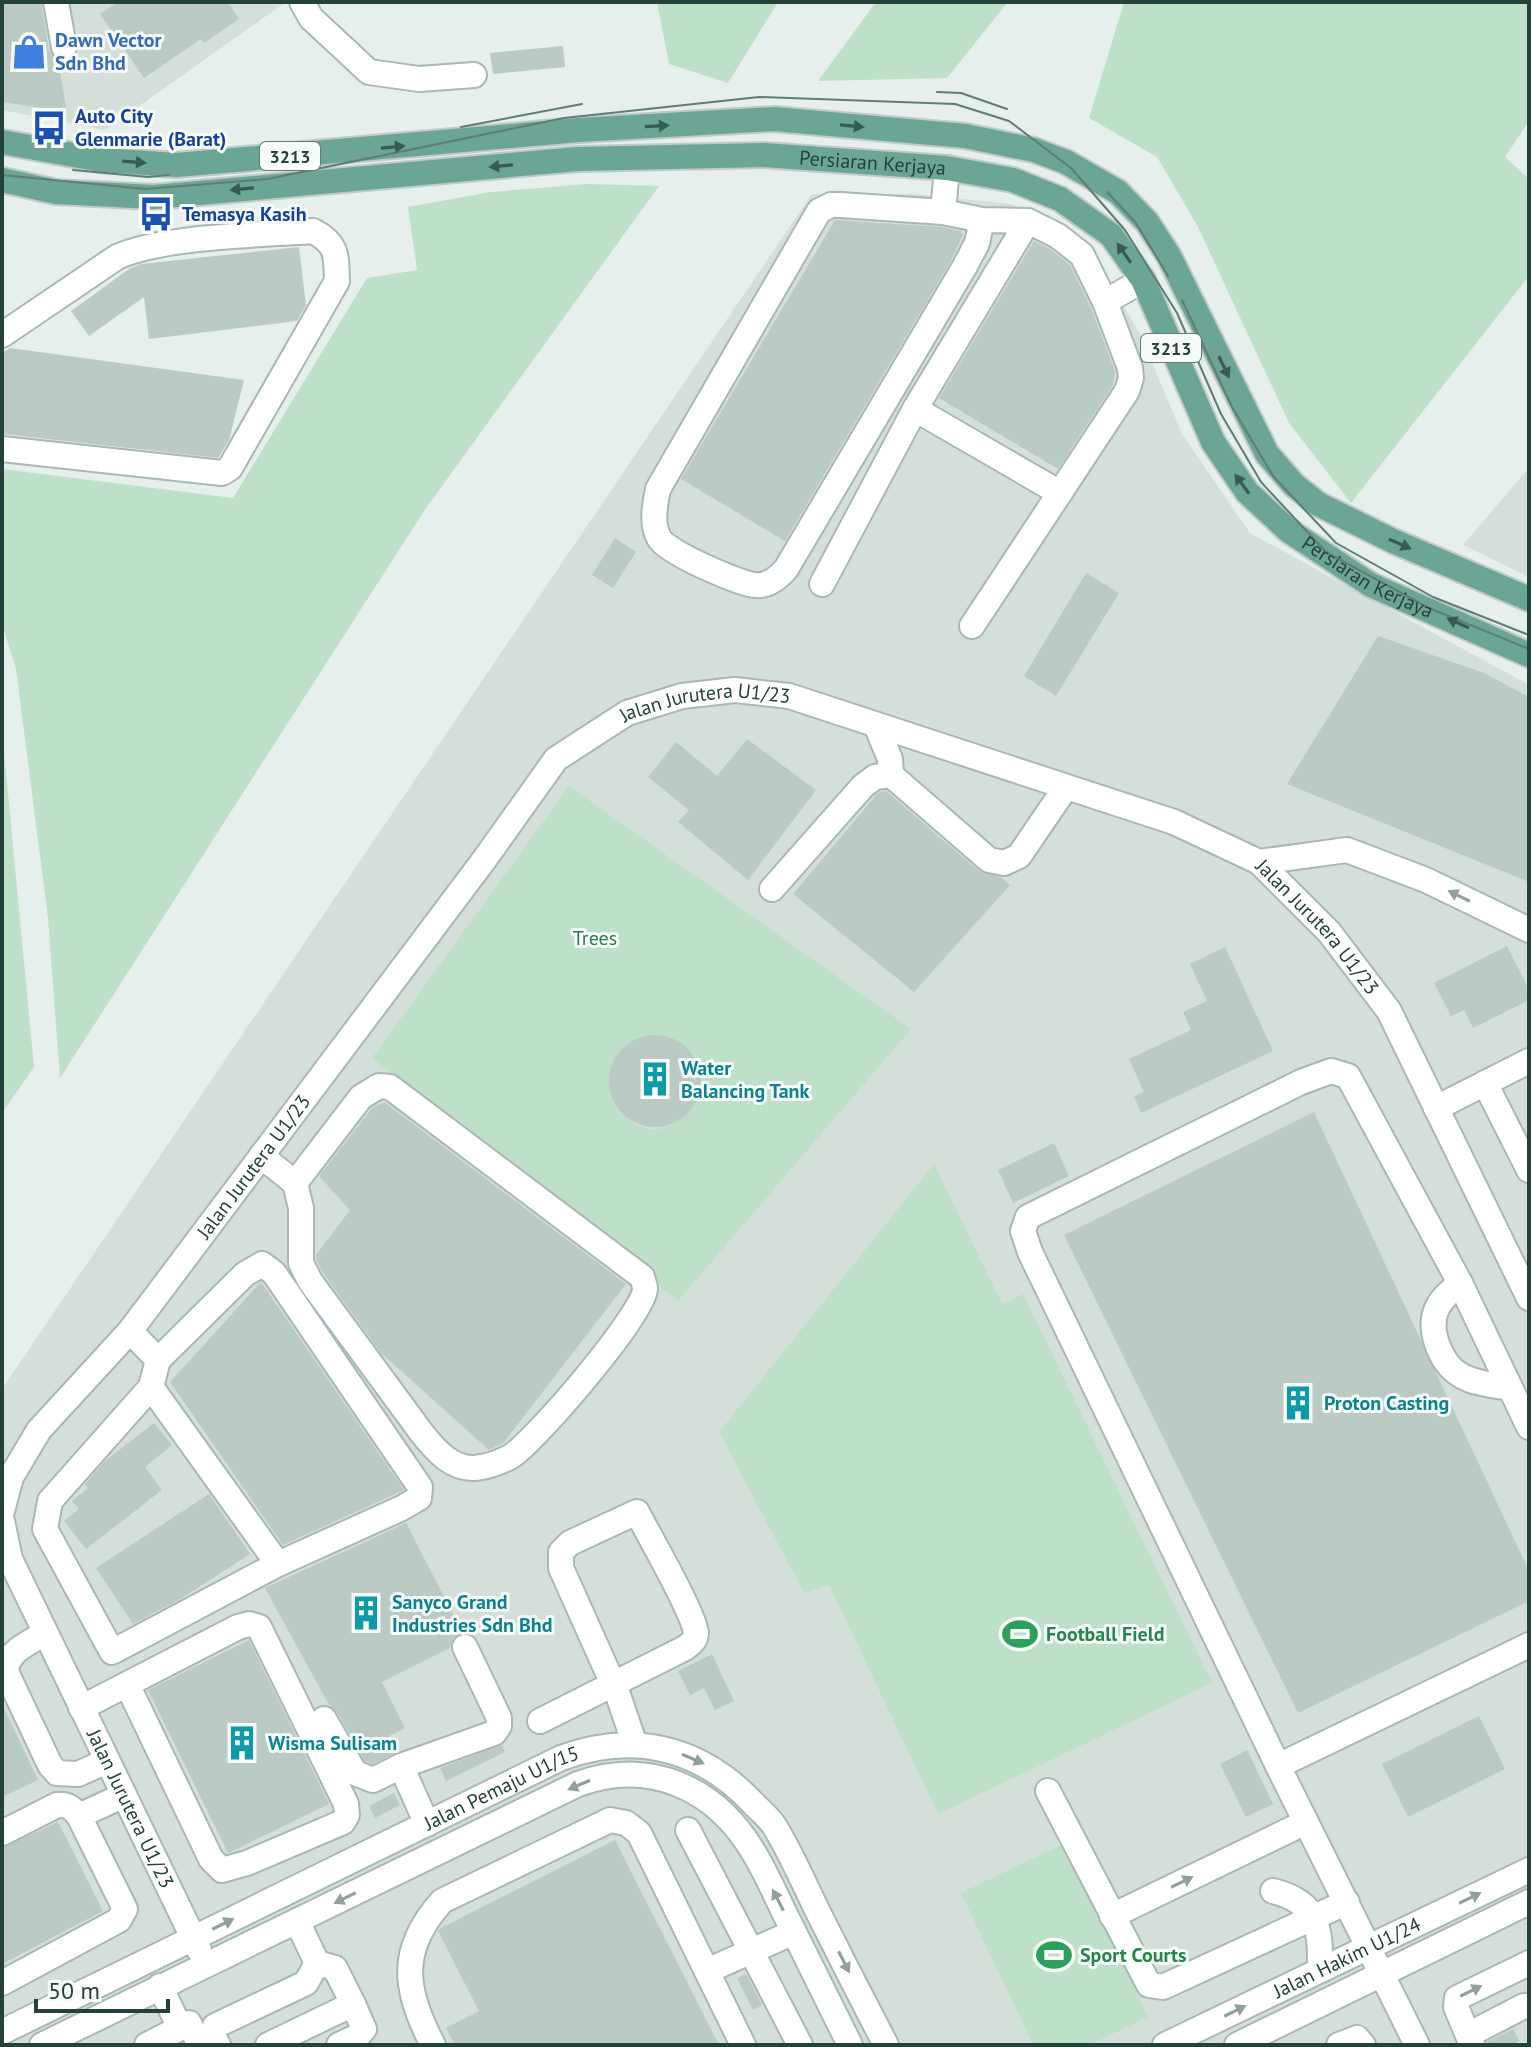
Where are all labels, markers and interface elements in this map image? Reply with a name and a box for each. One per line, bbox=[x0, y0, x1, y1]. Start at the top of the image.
place label: Dawn Vector Sdn Bhd bbox=[55, 27, 162, 76]
shop icon: Dawn Vector Sdn Bhd bbox=[10, 33, 48, 71]
place label: Auto City Glenmarie (Barat) bbox=[75, 103, 226, 152]
bus stop icon: Auto City Glenmarie (Barat) bbox=[30, 109, 68, 147]
one-way arrow bbox=[645, 119, 670, 132]
one-way arrow bbox=[840, 120, 865, 133]
one-way arrow bbox=[381, 140, 406, 153]
road number: 3213 bbox=[260, 142, 320, 170]
street label: Persiaran Kerjaya bbox=[798, 145, 947, 181]
one-way arrow bbox=[122, 156, 147, 169]
one-way arrow bbox=[488, 160, 513, 173]
one-way arrow bbox=[229, 183, 254, 196]
bus stop icon: Temasya Kasih bbox=[137, 195, 175, 233]
place label: Temasya Kasih bbox=[182, 201, 307, 227]
one-way arrow bbox=[1117, 243, 1132, 264]
road number: 3213 bbox=[1141, 334, 1201, 362]
one-way arrow bbox=[1217, 355, 1231, 378]
one-way arrow bbox=[1234, 473, 1250, 494]
street label: Persiaran Kerjaya bbox=[1297, 530, 1437, 624]
one-way arrow bbox=[1388, 537, 1411, 550]
one-way arrow bbox=[1446, 617, 1469, 630]
street label: Jalan Jurutera U1/23 bbox=[613, 677, 792, 728]
street label: Jalan Jurutera U1/23 bbox=[1250, 853, 1385, 1000]
one-way arrow bbox=[1447, 889, 1470, 903]
park label: Trees bbox=[573, 925, 617, 951]
place label: Water Balancing Tank bbox=[681, 1055, 810, 1104]
building icon: Water Balancing Tank bbox=[636, 1060, 674, 1098]
street label: Jalan Jurutera U1/23 bbox=[190, 1089, 316, 1245]
building icon: Proton Casting bbox=[1279, 1384, 1317, 1422]
place label: Proton Casting bbox=[1324, 1390, 1449, 1416]
place label: Sanyco Grand Industries Sdn Bhd bbox=[392, 1589, 552, 1638]
building icon: Sanyco Grand Industries Sdn Bhd bbox=[347, 1594, 385, 1632]
sports icon: Football Field bbox=[1001, 1615, 1039, 1653]
place label: Football Field bbox=[1046, 1621, 1164, 1647]
street label: Jalan Jurutera U1/23 bbox=[81, 1724, 180, 1892]
building icon: Wisma Sulisam bbox=[223, 1724, 261, 1762]
place label: Wisma Sulisam bbox=[268, 1730, 397, 1756]
street label: Jalan Pemaju U1/15 bbox=[419, 1740, 582, 1837]
one-way arrow bbox=[681, 1752, 704, 1765]
one-way arrow bbox=[567, 1778, 591, 1791]
one-way arrow bbox=[1171, 1875, 1194, 1889]
one-way arrow bbox=[771, 1889, 785, 1912]
one-way arrow bbox=[333, 1891, 356, 1904]
one-way arrow bbox=[1458, 1892, 1481, 1905]
street label: Jalan Hakim U1/24 bbox=[1268, 1911, 1425, 2004]
one-way arrow bbox=[211, 1917, 235, 1931]
sports icon: Sport Courts bbox=[1035, 1936, 1073, 1974]
place label: Sport Courts bbox=[1080, 1942, 1187, 1968]
one-way arrow bbox=[837, 1951, 850, 1974]
scale bar bbox=[36, 1963, 168, 2013]
text: 50 m bbox=[48, 1975, 100, 2006]
one-way arrow bbox=[1459, 1985, 1482, 1998]
one-way arrow bbox=[1224, 2004, 1247, 2018]

